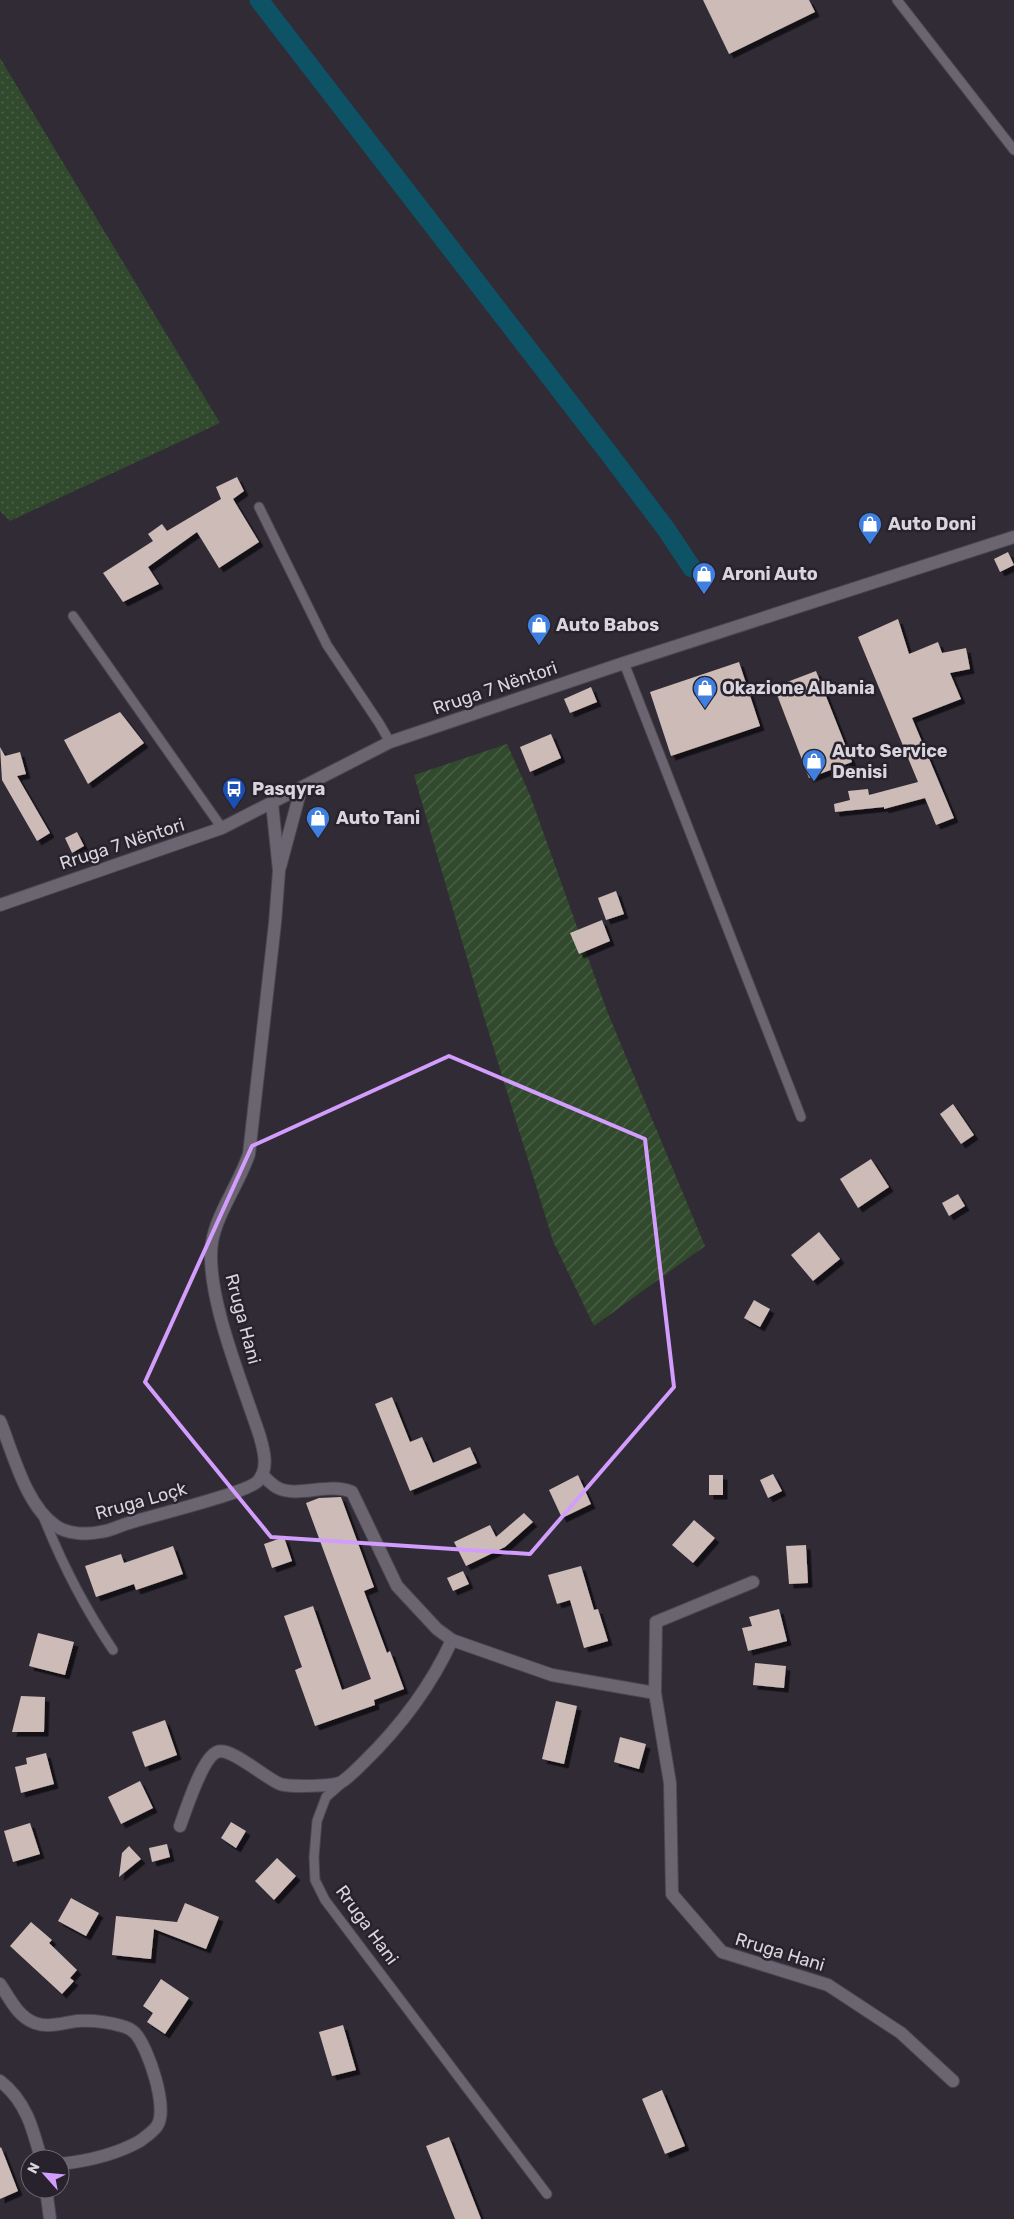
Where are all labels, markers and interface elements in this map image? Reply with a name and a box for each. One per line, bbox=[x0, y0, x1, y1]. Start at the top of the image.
shop icon: Auto Doni bbox=[857, 511, 883, 545]
place label: Auto Doni bbox=[888, 513, 976, 535]
shop icon: Aroni Auto bbox=[691, 561, 717, 595]
place label: Aroni Auto bbox=[722, 563, 818, 585]
shop icon: Auto Babos bbox=[526, 612, 552, 646]
place label: Auto Babos bbox=[556, 614, 659, 636]
street label: Rruga 7 Nëntori bbox=[430, 656, 560, 720]
shop icon: Okazione Albania bbox=[692, 675, 718, 709]
place label: Okazione Albania bbox=[722, 677, 875, 699]
place label: Auto Service Denisi bbox=[832, 740, 948, 783]
shop icon: Auto Service Denisi bbox=[801, 748, 827, 782]
bus stop icon: Pasqyra bbox=[221, 776, 247, 810]
place label: Pasqyra bbox=[252, 778, 325, 800]
shop icon: Auto Tani bbox=[305, 805, 331, 839]
place label: Auto Tani bbox=[336, 807, 420, 829]
street label: Rruga 7 Nëntori bbox=[57, 813, 187, 875]
street label: Rruga Hani bbox=[220, 1271, 266, 1367]
street label: Rruga Loçk bbox=[93, 1477, 190, 1525]
street label: Rruga Hani bbox=[331, 1881, 403, 1969]
street label: Rruga Hani bbox=[732, 1928, 828, 1976]
north arrow bbox=[20, 2149, 70, 2199]
text: N bbox=[24, 2160, 44, 2177]

